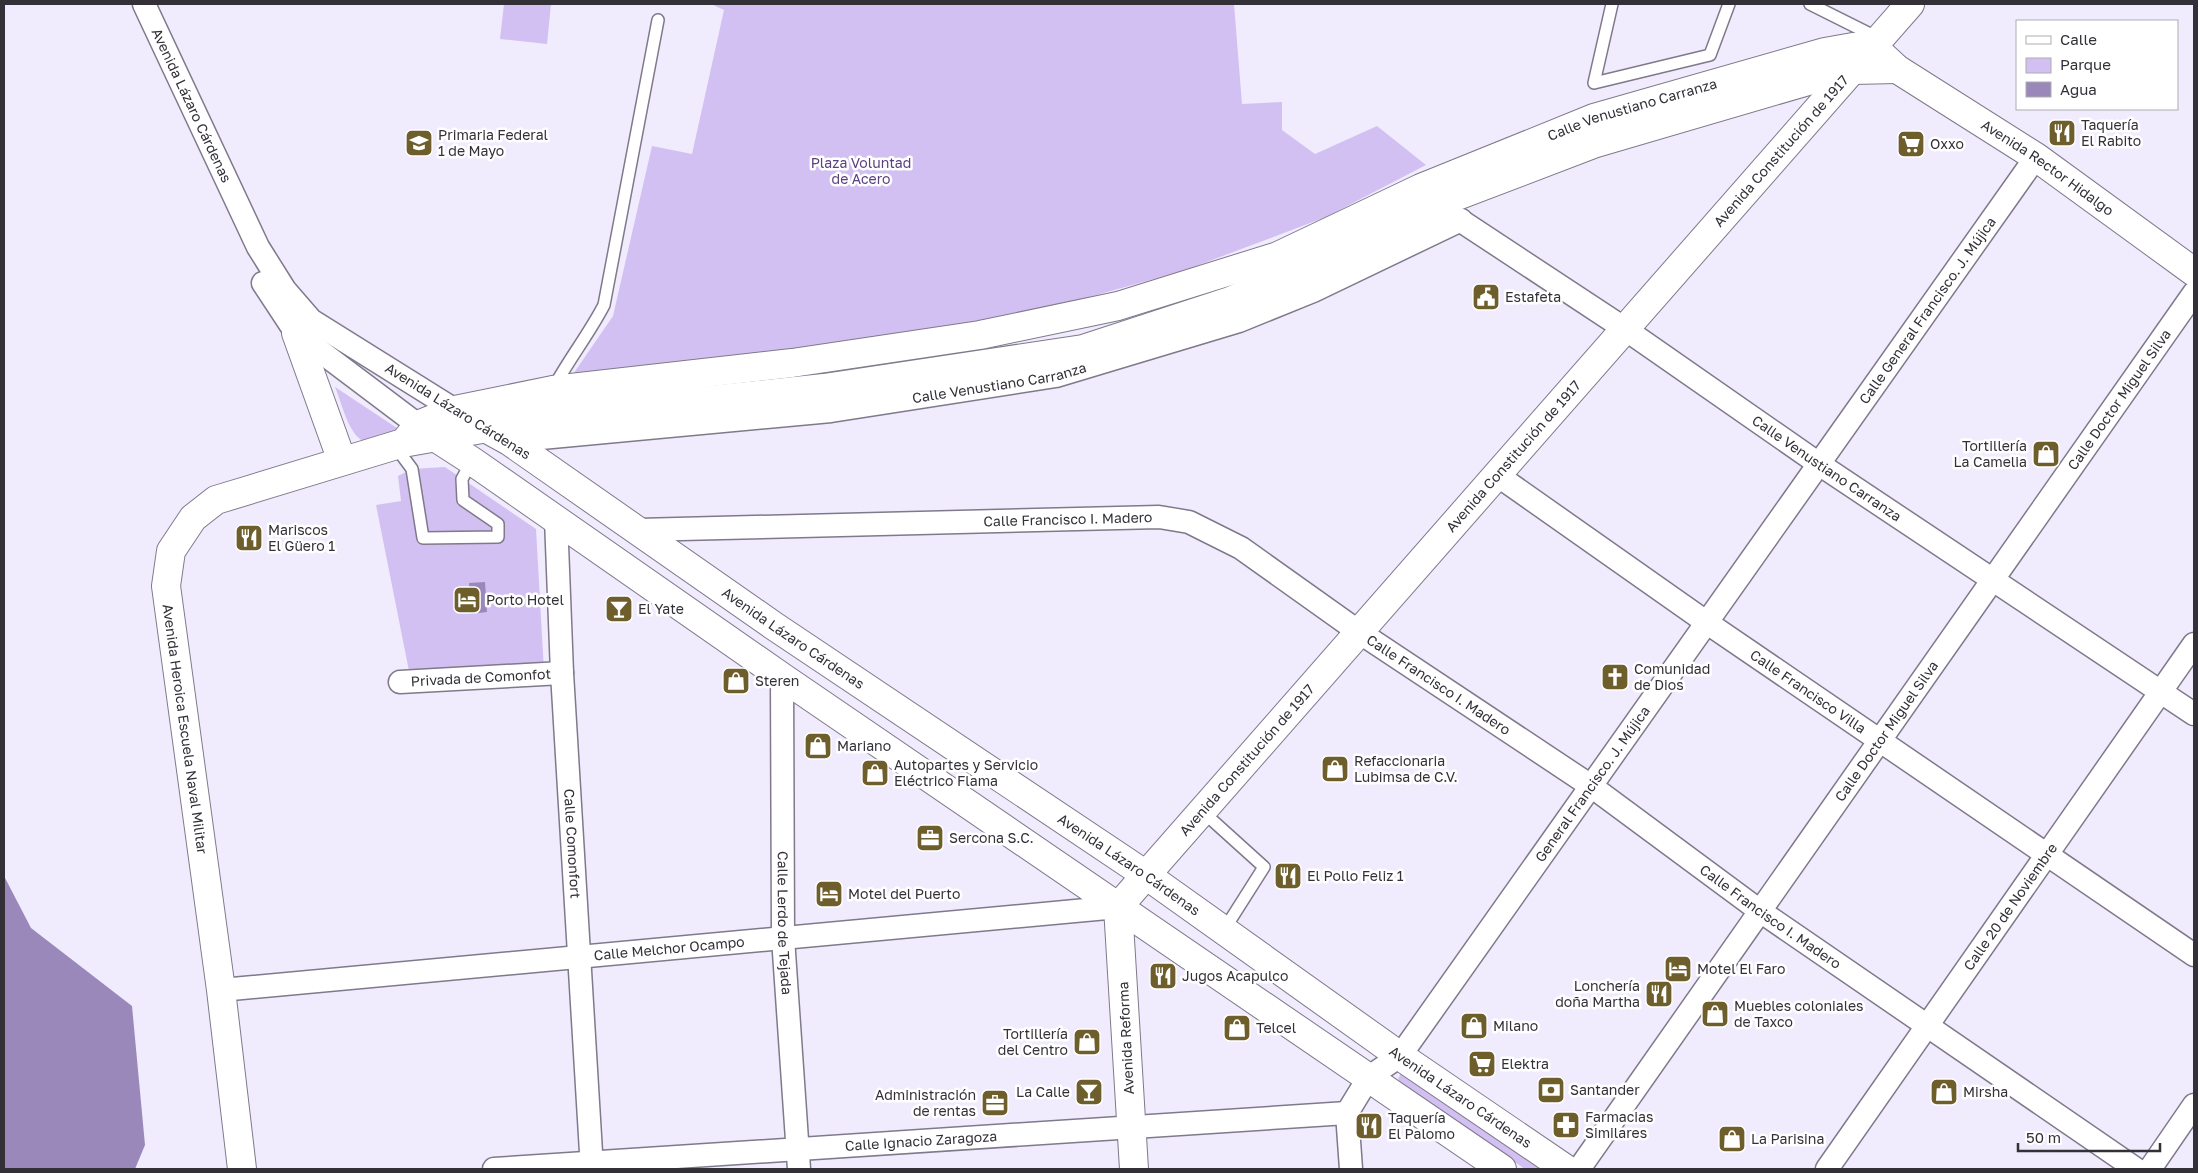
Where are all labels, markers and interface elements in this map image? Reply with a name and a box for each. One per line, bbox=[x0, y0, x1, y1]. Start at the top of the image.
legend bbox=[2016, 20, 2178, 110]
street label: Avenida Lázaro Cárdenas bbox=[149, 25, 236, 185]
text: Calle bbox=[2060, 30, 2097, 48]
text: Parque bbox=[2060, 55, 2111, 73]
street label: Avenida Constitución de 1917 bbox=[1710, 72, 1852, 230]
street label: Calle Venustiano Carranza bbox=[1545, 74, 1719, 144]
text: Agua bbox=[2060, 80, 2097, 98]
street label: Avenida Rector Hidalgo bbox=[1978, 116, 2117, 219]
place label: Taquería El Rabito bbox=[2081, 116, 2141, 149]
restaurant icon: Taquería El Rabito bbox=[2047, 118, 2077, 148]
place label: Primaria Federal 1 de Mayo bbox=[438, 126, 548, 159]
school or university icon: Primaria Federal 1 de Mayo bbox=[404, 128, 434, 158]
supermarket icon: Oxxo bbox=[1896, 129, 1926, 159]
place label: Oxxo bbox=[1930, 135, 1964, 152]
park label: Plaza Voluntad de Acero bbox=[811, 154, 911, 187]
street label: Calle General Francisco. J. Mújica bbox=[1855, 213, 1999, 407]
public building icon: Estafeta bbox=[1471, 282, 1501, 312]
place label: Estafeta bbox=[1505, 288, 1561, 305]
street label: Calle Doctor Miguel Silva bbox=[2063, 326, 2174, 473]
street label: Calle Venustiano Carranza bbox=[911, 358, 1088, 406]
street label: Avenida Lázaro Cárdenas bbox=[382, 359, 534, 462]
street label: Avenida Constitución de 1917 bbox=[1442, 377, 1584, 535]
street label: Calle Venustiano Carranza bbox=[1749, 411, 1905, 525]
place label: Tortillería La Camelia bbox=[1953, 437, 2027, 470]
shop icon: Tortillería La Camelia bbox=[2031, 439, 2061, 469]
street label: Calle Francisco I. Madero bbox=[983, 508, 1153, 529]
place label: Mariscos El Güero 1 bbox=[268, 521, 335, 554]
restaurant icon: Mariscos El Güero 1 bbox=[234, 523, 264, 553]
street label: Avenida Lázaro Cárdenas bbox=[719, 583, 868, 692]
hotel icon: Porto Hotel bbox=[452, 585, 482, 615]
place label: Porto Hotel bbox=[486, 591, 564, 608]
bar icon: El Yate bbox=[604, 594, 634, 624]
place label: El Yate bbox=[638, 600, 684, 617]
street label: Avenida Heroica Escuela Naval Militar bbox=[160, 603, 212, 856]
street label: Calle Francisco I. Madero bbox=[1364, 631, 1514, 738]
street label: Calle Francisco Villa bbox=[1747, 646, 1869, 737]
street label: Calle Doctor Miguel Silva bbox=[1831, 657, 1941, 805]
place label: Comunidad de Dios bbox=[1634, 660, 1710, 693]
church icon: Comunidad de Dios bbox=[1600, 662, 1630, 692]
street label: Privada de Comonfot bbox=[410, 665, 551, 689]
shop icon: Steren bbox=[721, 666, 751, 696]
place label: Steren bbox=[755, 672, 799, 689]
street label: Avenida Constitución de 1917 bbox=[1176, 680, 1317, 839]
street label: General Francisco. J. Mújica bbox=[1531, 702, 1653, 865]
shop icon: Mariano bbox=[803, 731, 833, 761]
place label: Mariano bbox=[837, 737, 891, 754]
place label: Refaccionaria Lubimsa de C.V. bbox=[1354, 752, 1458, 785]
shop icon: Refaccionaria Lubimsa de C.V. bbox=[1320, 754, 1350, 784]
place label: Autopartes y Servicio Eléctrico Flama bbox=[894, 756, 1038, 789]
shop icon: Autopartes y Servicio Eléctrico Flama bbox=[860, 758, 890, 788]
street label: Calle Comonfort bbox=[561, 788, 585, 899]
street label: Avenida Lázaro Cárdenas bbox=[1055, 810, 1204, 919]
office icon: Sercona S.C. bbox=[915, 823, 945, 853]
place label: Sercona S.C. bbox=[949, 829, 1034, 846]
street label: Calle 20 de Noviembre bbox=[1960, 840, 2060, 973]
street label: Calle Lerdo de Tejada bbox=[775, 851, 796, 995]
restaurant icon: El Pollo Feliz 1 bbox=[1273, 861, 1303, 891]
street label: Calle Francisco I. Madero bbox=[1697, 861, 1845, 972]
place label: El Pollo Feliz 1 bbox=[1307, 867, 1404, 884]
hotel icon: Motel del Puerto bbox=[814, 879, 844, 909]
place label: Motel del Puerto bbox=[848, 885, 960, 902]
street label: Calle Melchor Ocampo bbox=[593, 933, 745, 963]
hotel icon: Motel El Faro bbox=[1663, 954, 1693, 984]
place label: Motel El Faro bbox=[1697, 960, 1785, 977]
restaurant icon: Jugos Acapulco bbox=[1148, 961, 1178, 991]
place label: Jugos Acapulco bbox=[1182, 967, 1288, 984]
place label: Lonchería doña Martha bbox=[1555, 977, 1640, 1010]
restaurant icon: Lonchería doña Martha bbox=[1644, 979, 1674, 1009]
street label: Avenida Reforma bbox=[1114, 981, 1137, 1095]
place label: Muebles coloniales de Taxco bbox=[1734, 997, 1864, 1030]
shop icon: Muebles coloniales de Taxco bbox=[1700, 999, 1730, 1029]
shop icon: Milano bbox=[1459, 1011, 1489, 1041]
shop icon: Telcel bbox=[1222, 1013, 1252, 1043]
place label: Milano bbox=[1493, 1017, 1538, 1034]
place label: Telcel bbox=[1256, 1019, 1296, 1036]
place label: Tortillería del Centro bbox=[998, 1025, 1068, 1058]
shop icon: Tortillería del Centro bbox=[1072, 1027, 1102, 1057]
street label: Avenida Lázaro Cárdenas bbox=[1386, 1042, 1535, 1151]
supermarket icon: Elektra bbox=[1467, 1049, 1497, 1079]
place label: Elektra bbox=[1501, 1055, 1549, 1072]
bank icon: Santander bbox=[1536, 1075, 1566, 1105]
bar icon: La Calle bbox=[1074, 1077, 1104, 1107]
shop icon: Mirsha bbox=[1929, 1077, 1959, 1107]
place label: Santander bbox=[1570, 1081, 1640, 1098]
place label: La Calle bbox=[1016, 1083, 1070, 1100]
place label: Mirsha bbox=[1963, 1083, 2008, 1100]
place label: Administración de rentas bbox=[875, 1086, 976, 1119]
office icon: Administración de rentas bbox=[980, 1088, 1010, 1118]
place label: Farmacias Similares bbox=[1585, 1108, 1653, 1141]
place label: Taquería El Palomo bbox=[1388, 1109, 1455, 1142]
pharmacy icon: Farmacias Similares bbox=[1551, 1110, 1581, 1140]
restaurant icon: Taquería El Palomo bbox=[1354, 1111, 1384, 1141]
scale bar bbox=[2018, 1120, 2160, 1152]
shop icon: La Parisina bbox=[1717, 1124, 1747, 1154]
street label: Calle Ignacio Zaragoza bbox=[844, 1127, 998, 1154]
text: 50 m bbox=[2026, 1128, 2061, 1146]
place label: La Parisina bbox=[1751, 1130, 1824, 1147]

